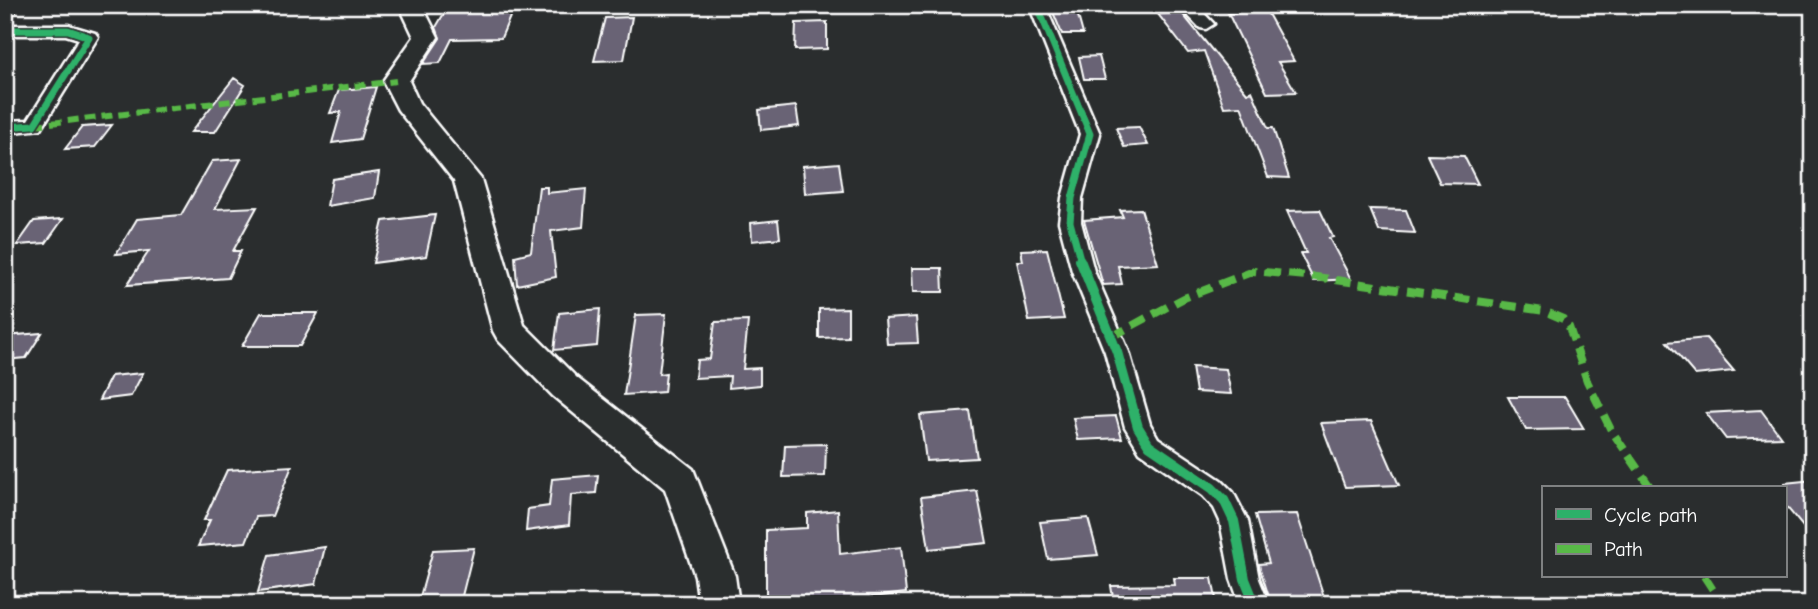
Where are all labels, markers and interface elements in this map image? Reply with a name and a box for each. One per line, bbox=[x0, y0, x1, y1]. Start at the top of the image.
legend bbox=[1542, 486, 1786, 578]
text: Cycle path bbox=[1604, 503, 1697, 527]
text: Path bbox=[1604, 537, 1643, 561]

